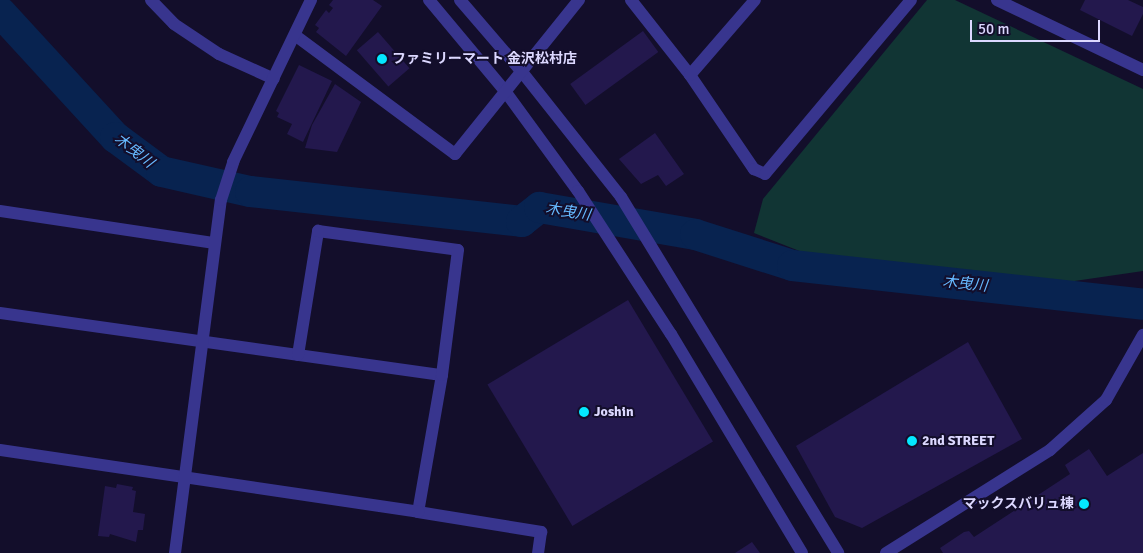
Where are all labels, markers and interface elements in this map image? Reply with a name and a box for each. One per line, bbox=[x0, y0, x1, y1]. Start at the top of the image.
scale bar bbox=[973, 10, 1103, 42]
text: 50 m bbox=[978, 20, 1009, 38]
place label: ファミリーマート 金沢松村店 bbox=[392, 51, 577, 67]
marker: ファミリーマート 金沢松村店 bbox=[376, 53, 388, 65]
water label: 木曳川 bbox=[111, 130, 157, 172]
water label: 木曳川 bbox=[544, 200, 592, 224]
water label: 木曳川 bbox=[942, 273, 988, 295]
place label: Joshin bbox=[594, 404, 634, 420]
marker: Joshin bbox=[578, 406, 590, 418]
place label: 2nd STREET bbox=[922, 433, 994, 449]
marker: 2nd STREET bbox=[906, 435, 918, 447]
place label: マックスバリュ棟 bbox=[962, 496, 1074, 512]
marker: マックスバリュ棟 bbox=[1078, 498, 1090, 510]

